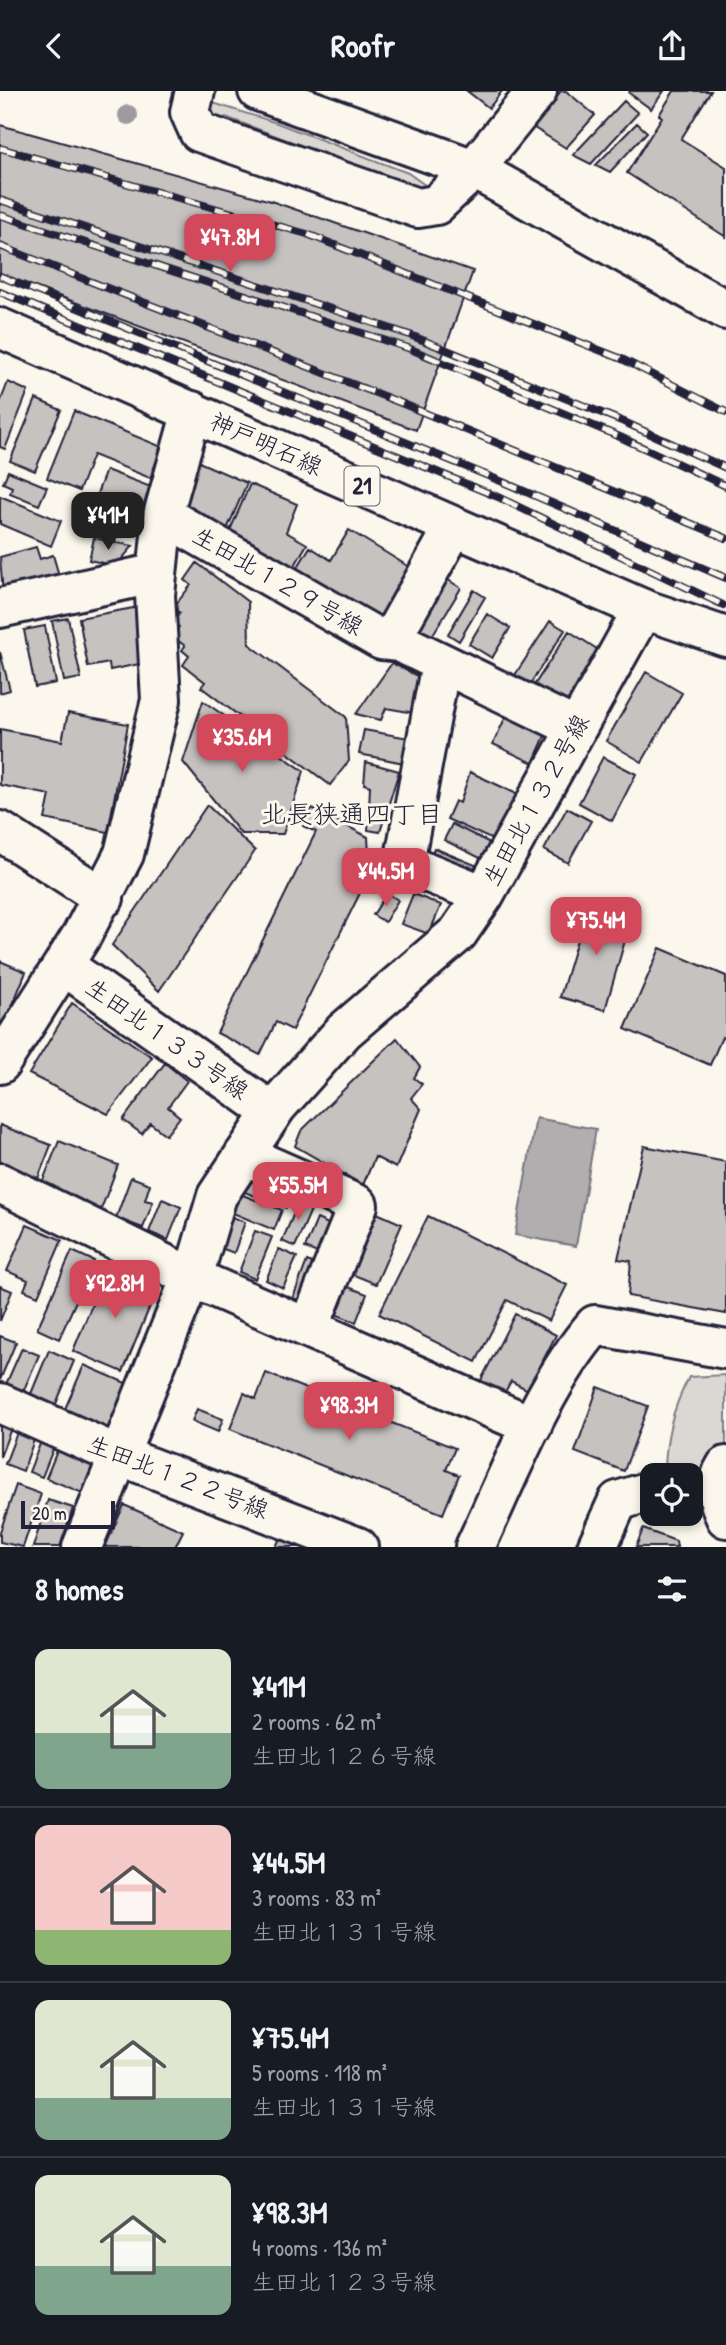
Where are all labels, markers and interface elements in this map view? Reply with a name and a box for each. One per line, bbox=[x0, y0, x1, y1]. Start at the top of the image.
text: Roofr bbox=[331, 24, 395, 67]
icon: back bbox=[35, 27, 73, 65]
icon: share bbox=[653, 27, 691, 65]
pin: ¥47.8M bbox=[173, 215, 287, 274]
text: ¥47.8M bbox=[200, 221, 260, 252]
street label: 神戸明石線 bbox=[205, 404, 328, 482]
road number: 21 bbox=[344, 467, 380, 505]
pin: ¥41M bbox=[67, 493, 149, 552]
text: ¥41M bbox=[87, 499, 129, 530]
street label: 生田北１２９号線 bbox=[187, 518, 370, 642]
street label: 生田北１３２号線 bbox=[475, 708, 596, 891]
pin: ¥35.6M bbox=[185, 715, 299, 774]
text: ¥35.6M bbox=[213, 721, 271, 752]
district label: 北長狭通四丁目 bbox=[261, 796, 443, 831]
pin: ¥44.5M bbox=[329, 849, 443, 908]
text: ¥44.5M bbox=[358, 855, 414, 886]
pin: ¥75.4M bbox=[539, 897, 653, 957]
text: ¥75.4M bbox=[566, 904, 626, 935]
street label: 生田北１３３号線 bbox=[80, 970, 255, 1106]
pin: ¥55.5M bbox=[241, 1163, 355, 1222]
text: ¥55.5M bbox=[269, 1169, 327, 1200]
pin: ¥92.8M bbox=[58, 1261, 172, 1320]
text: ¥92.8M bbox=[86, 1267, 144, 1298]
pin: ¥98.3M bbox=[292, 1383, 406, 1442]
text: ¥98.3M bbox=[320, 1389, 378, 1420]
street label: 生田北１２２号線 bbox=[83, 1427, 274, 1525]
map controls bbox=[640, 1463, 703, 1526]
button: locate bbox=[640, 1463, 703, 1526]
scale bar bbox=[21, 1498, 116, 1530]
text: 20 m bbox=[32, 1500, 67, 1526]
text: 8 homes bbox=[35, 1569, 123, 1609]
icon: filters bbox=[653, 1570, 691, 1608]
text: ¥41M bbox=[252, 1666, 306, 1706]
icon: home bbox=[91, 1677, 175, 1761]
text: 2 rooms · 62 m² bbox=[252, 1706, 381, 1737]
text: 生田北１２６号線 bbox=[252, 1740, 436, 1771]
text: ¥44.5M bbox=[252, 1842, 325, 1882]
icon: home bbox=[91, 1853, 175, 1937]
text: 3 rooms · 83 m² bbox=[252, 1882, 381, 1913]
text: 生田北１３１号線 bbox=[252, 1916, 436, 1947]
text: ¥75.4M bbox=[252, 2017, 329, 2057]
icon: home bbox=[91, 2028, 175, 2112]
text: 5 rooms · 118 m² bbox=[252, 2057, 387, 2088]
text: 生田北１３１号線 bbox=[252, 2091, 436, 2122]
text: ¥98.3M bbox=[252, 2192, 328, 2232]
icon: home bbox=[91, 2203, 175, 2287]
text: 4 rooms · 136 m² bbox=[252, 2232, 387, 2263]
text: 生田北１２３号線 bbox=[252, 2266, 436, 2297]

